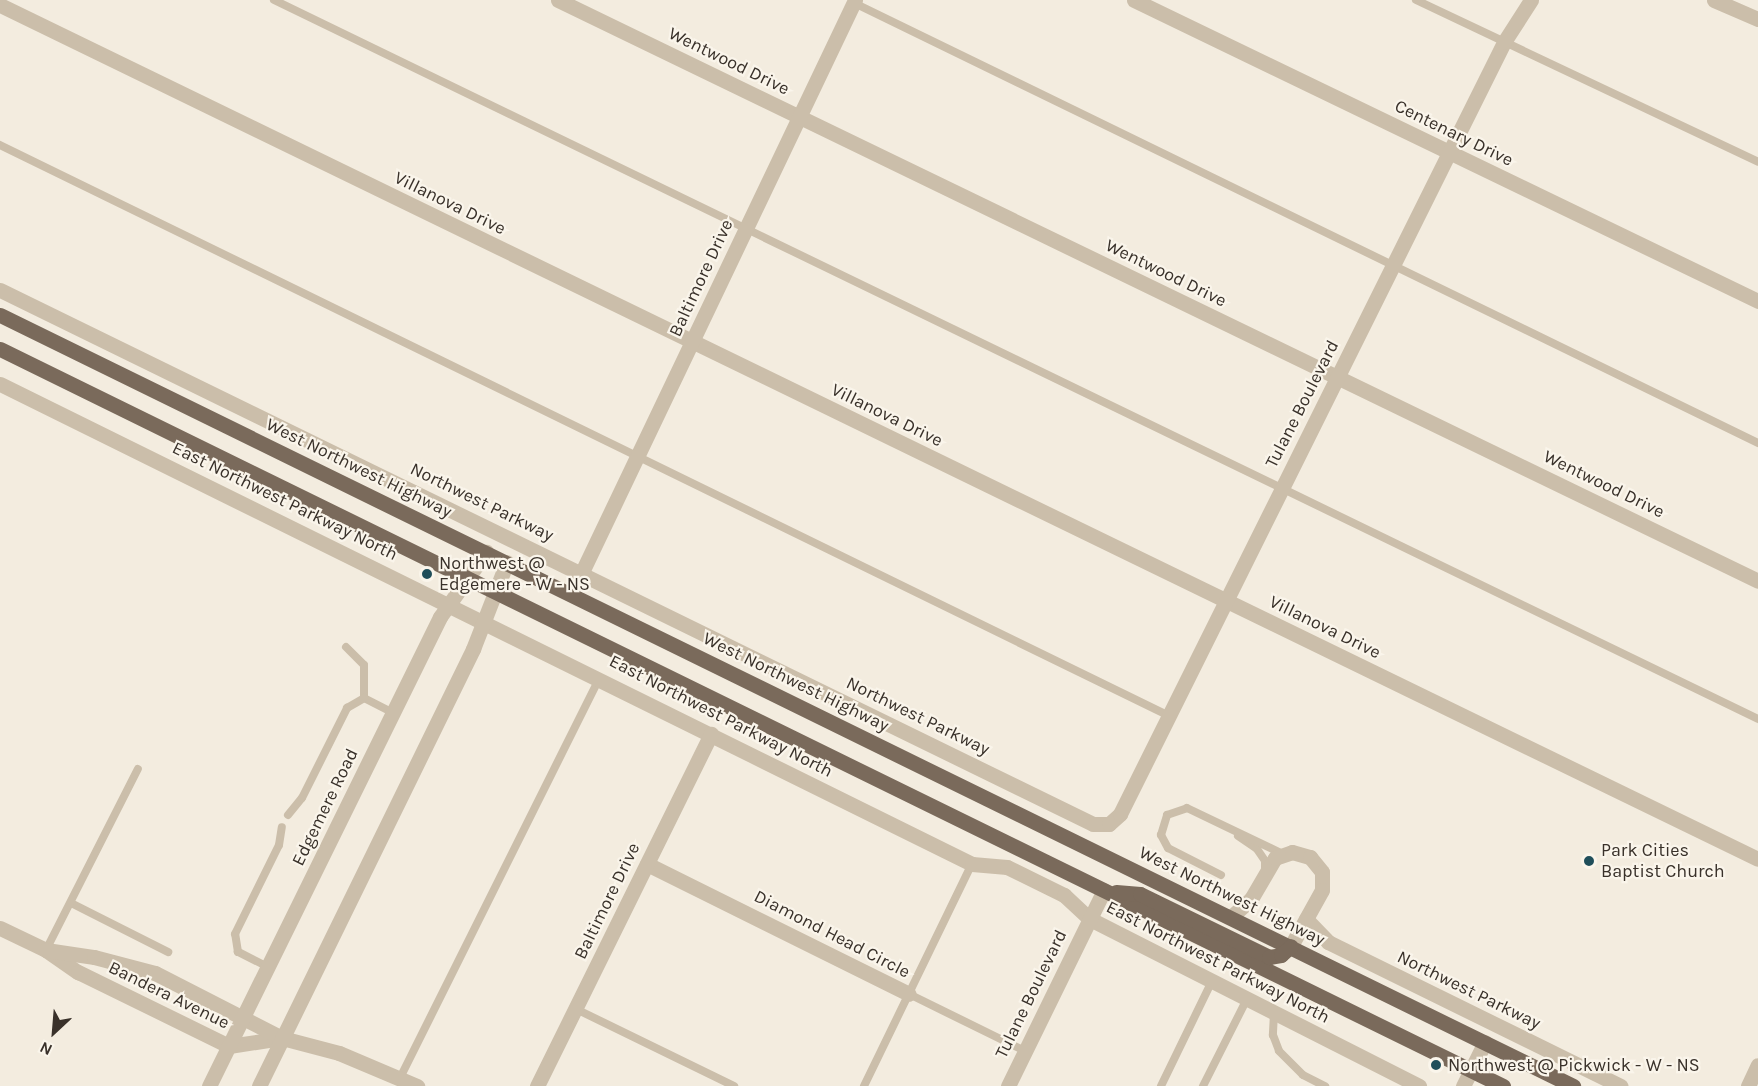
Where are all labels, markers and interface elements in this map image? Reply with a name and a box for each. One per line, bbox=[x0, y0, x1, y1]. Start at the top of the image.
street label: Wentwood Drive bbox=[665, 22, 793, 100]
street label: Centenary Drive bbox=[1391, 95, 1517, 171]
street label: Villanova Drive bbox=[391, 167, 509, 239]
street label: Baltimore Drive bbox=[664, 216, 738, 340]
street label: Wentwood Drive bbox=[1102, 234, 1230, 312]
street label: Tulane Boulevard bbox=[1261, 337, 1343, 471]
street label: Villanova Drive bbox=[828, 379, 946, 451]
street label: West Northwest Highway bbox=[263, 414, 455, 522]
street label: East Northwest Parkway North bbox=[169, 437, 401, 565]
street label: Wentwood Drive bbox=[1540, 445, 1668, 523]
street label: Northwest Parkway bbox=[407, 458, 557, 546]
place label: Northwest @ Edgemere - W - NS bbox=[439, 553, 590, 596]
marker: Northwest @ Edgemere - W - NS bbox=[420, 567, 434, 581]
street label: Villanova Drive bbox=[1266, 591, 1384, 663]
street label: West Northwest Highway bbox=[700, 628, 892, 736]
street label: East Northwest Parkway North bbox=[606, 650, 836, 782]
street label: Northwest Parkway bbox=[843, 672, 993, 760]
street label: Edgemere Road bbox=[287, 745, 363, 869]
street label: Baltimore Drive bbox=[569, 839, 645, 963]
place label: Park Cities Baptist Church bbox=[1601, 840, 1725, 882]
street label: West Northwest Highway bbox=[1136, 842, 1328, 950]
marker: Park Cities Baptist Church bbox=[1582, 854, 1596, 868]
street label: Diamond Head Circle bbox=[750, 885, 914, 983]
street label: East Northwest Parkway North bbox=[1103, 896, 1333, 1028]
street label: Tulane Boulevard bbox=[991, 926, 1071, 1062]
street label: Northwest Parkway bbox=[1394, 946, 1544, 1034]
street label: Bandera Avenue bbox=[105, 956, 233, 1034]
north arrow bbox=[24, 1002, 84, 1062]
text: N bbox=[37, 1038, 55, 1060]
place label: Northwest @ Pickwick - W - NS bbox=[1448, 1054, 1700, 1076]
marker: Northwest @ Pickwick - W - NS bbox=[1429, 1058, 1443, 1072]

